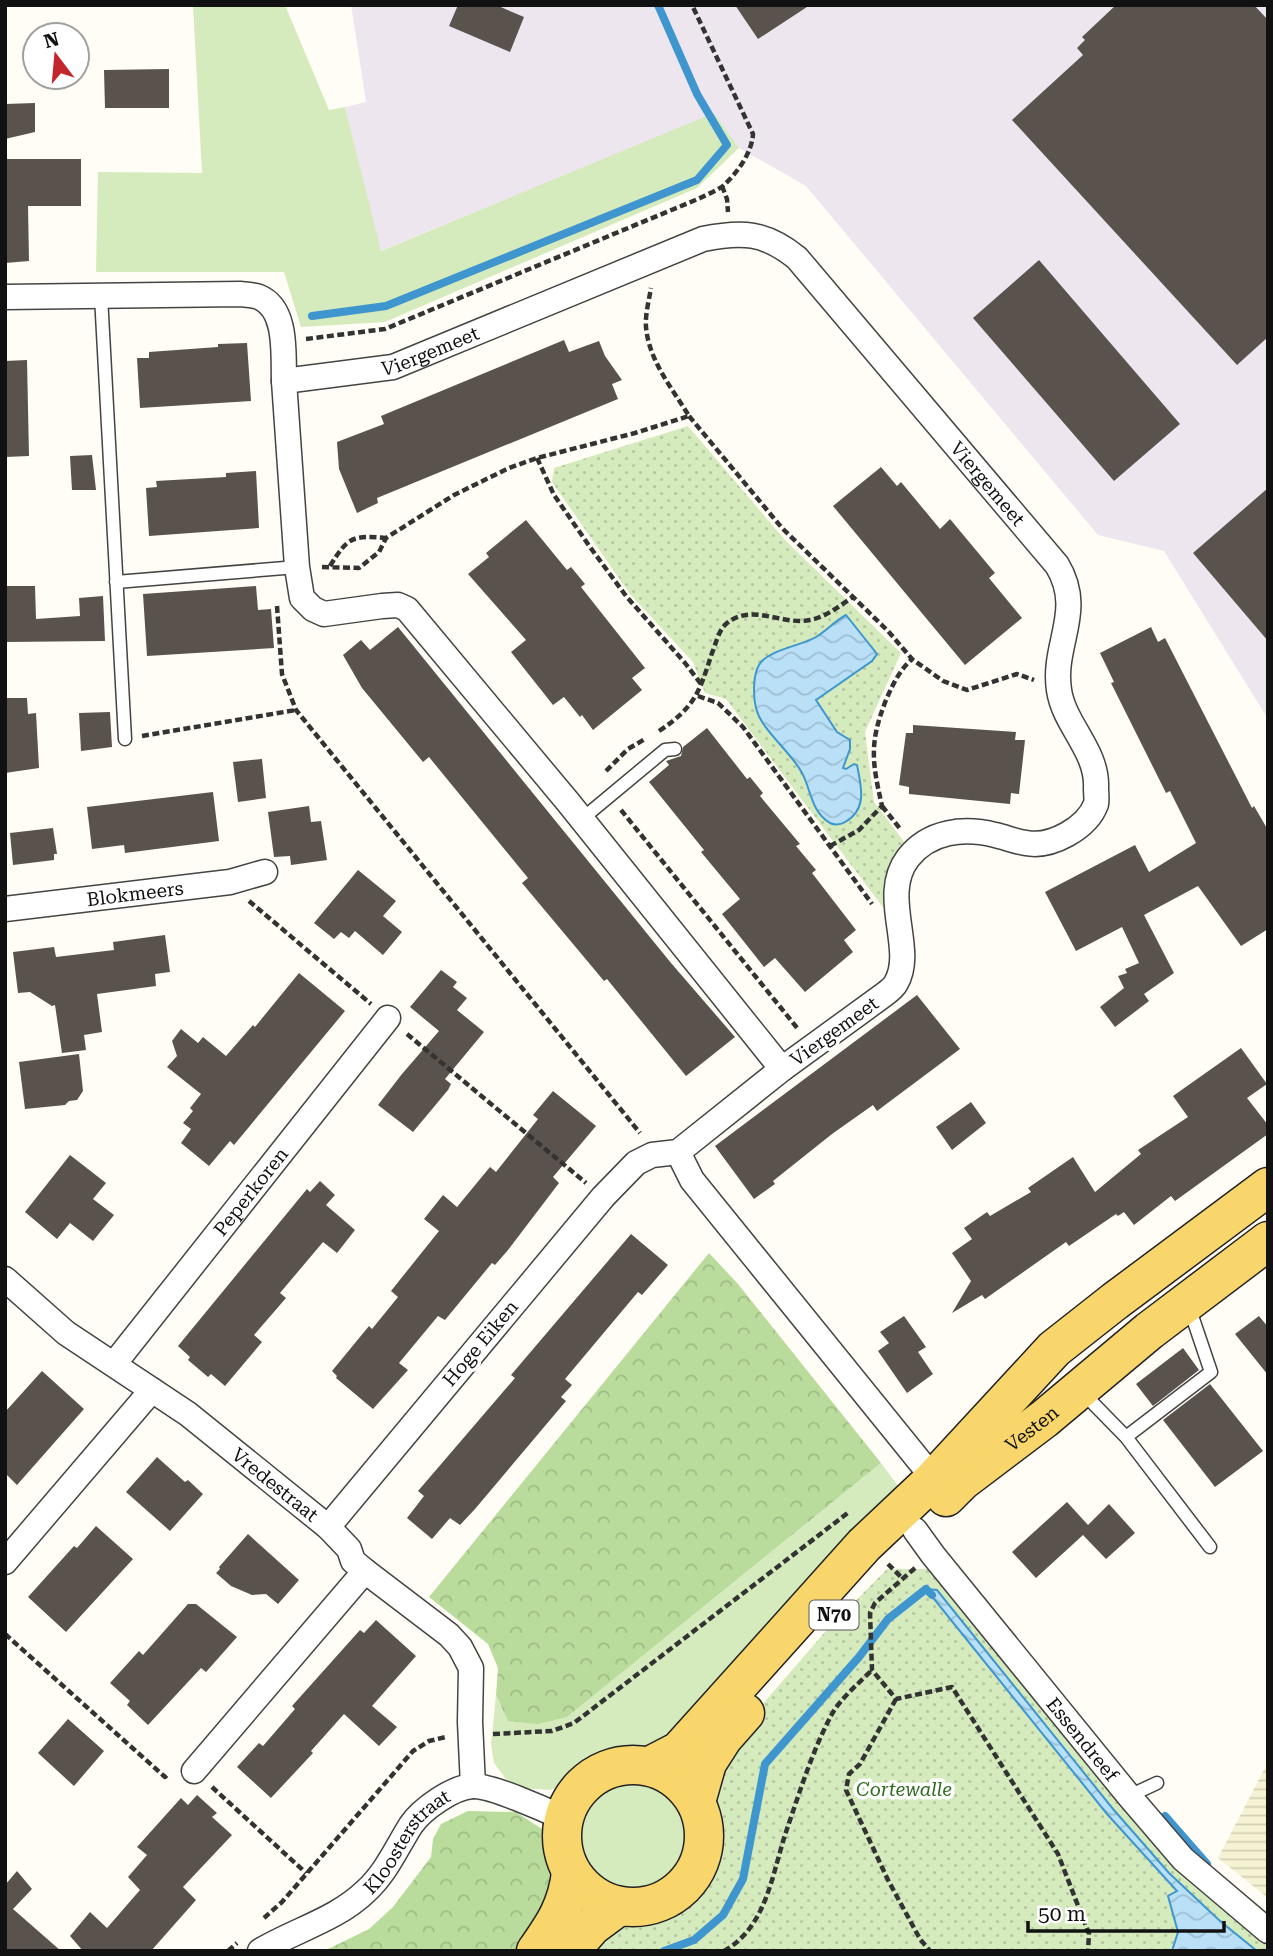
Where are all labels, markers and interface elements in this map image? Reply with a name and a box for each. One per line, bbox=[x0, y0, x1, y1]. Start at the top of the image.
north arrow bbox=[21, 21, 91, 91]
text: N bbox=[41, 27, 62, 53]
street label: Viergemeet bbox=[380, 322, 482, 380]
street label: Viergemeet bbox=[945, 437, 1030, 531]
street label: Blokmeers bbox=[85, 877, 185, 911]
street label: Viergemeet bbox=[786, 992, 883, 1071]
street label: Peperkoren bbox=[209, 1143, 293, 1241]
street label: Hoge Eiken bbox=[438, 1296, 523, 1391]
street label: Vesten bbox=[1001, 1401, 1063, 1456]
street label: Vredestraat bbox=[227, 1443, 323, 1527]
road number: N70 bbox=[810, 1600, 858, 1630]
street label: Essendreef bbox=[1041, 1693, 1123, 1786]
park label: Cortewalle bbox=[856, 1778, 952, 1801]
street label: Kloosterstraat bbox=[359, 1785, 454, 1899]
scale bar bbox=[1028, 1890, 1224, 1934]
text: 50 m bbox=[1038, 1902, 1086, 1926]

